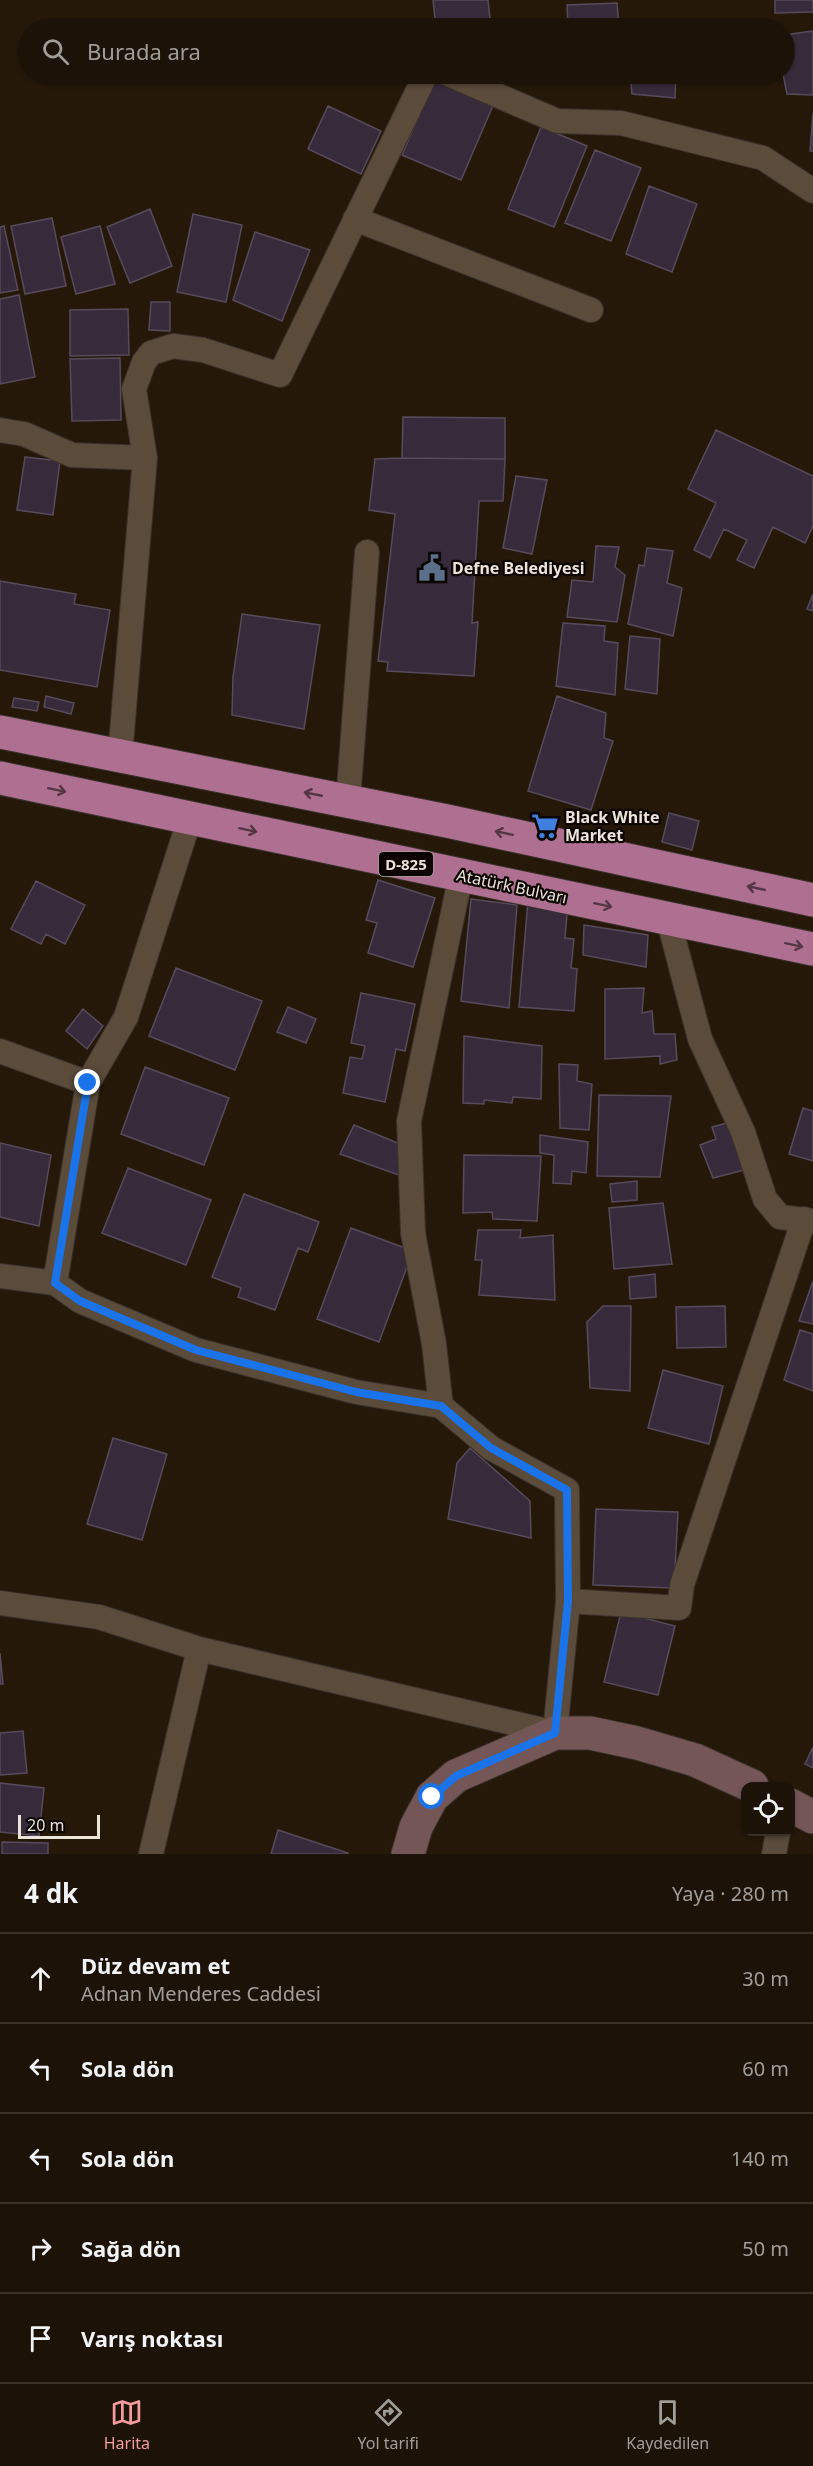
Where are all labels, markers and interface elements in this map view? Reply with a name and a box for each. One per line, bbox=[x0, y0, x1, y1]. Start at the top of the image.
search box bbox=[18, 18, 795, 84]
icon: search bbox=[39, 35, 72, 68]
text: Burada ara bbox=[87, 36, 201, 66]
public building icon: Defne Belediyesi bbox=[417, 553, 447, 583]
place label: Defne Belediyesi bbox=[452, 557, 584, 579]
one-way arrow bbox=[47, 785, 67, 796]
one-way arrow bbox=[303, 788, 323, 799]
place label: Black White Market bbox=[565, 806, 659, 846]
supermarket icon: Black White Market bbox=[530, 811, 560, 841]
one-way arrow bbox=[238, 825, 257, 836]
one-way arrow bbox=[494, 827, 513, 839]
road number: D-825 bbox=[379, 852, 433, 876]
street label: Atatürk Bulvarı bbox=[455, 864, 569, 908]
one-way arrow bbox=[747, 882, 766, 893]
one-way arrow bbox=[593, 900, 613, 911]
one-way arrow bbox=[784, 940, 803, 951]
route end bbox=[74, 1069, 100, 1095]
map controls bbox=[741, 1782, 795, 1836]
button: locate bbox=[741, 1782, 795, 1836]
route start bbox=[418, 1783, 444, 1809]
scale bar bbox=[18, 1812, 100, 1840]
text: 20 m bbox=[27, 1814, 64, 1836]
text: 4 dk bbox=[24, 1875, 78, 1911]
text: Yaya · 280 m bbox=[672, 1880, 789, 1907]
text: Düz devam et bbox=[81, 1950, 230, 1980]
icon: ahead bbox=[24, 1962, 57, 1995]
text: 30 m bbox=[742, 1965, 789, 1992]
text: Adnan Menderes Caddesi bbox=[81, 1980, 321, 2007]
icon: left bbox=[24, 2052, 57, 2085]
text: Sola dön bbox=[81, 2053, 174, 2083]
text: 60 m bbox=[742, 2055, 789, 2082]
icon: left bbox=[24, 2142, 57, 2175]
text: Sola dön bbox=[81, 2143, 174, 2173]
text: 140 m bbox=[731, 2145, 789, 2172]
icon: right bbox=[24, 2232, 57, 2265]
text: Sağa dön bbox=[81, 2233, 181, 2263]
text: 50 m bbox=[742, 2235, 789, 2262]
icon: arrive bbox=[24, 2322, 57, 2355]
text: Varış noktası bbox=[81, 2323, 223, 2353]
tab: Harita bbox=[104, 2396, 150, 2454]
tab: Yol tarifi bbox=[358, 2396, 419, 2454]
tab: Kaydedilen bbox=[626, 2396, 709, 2454]

